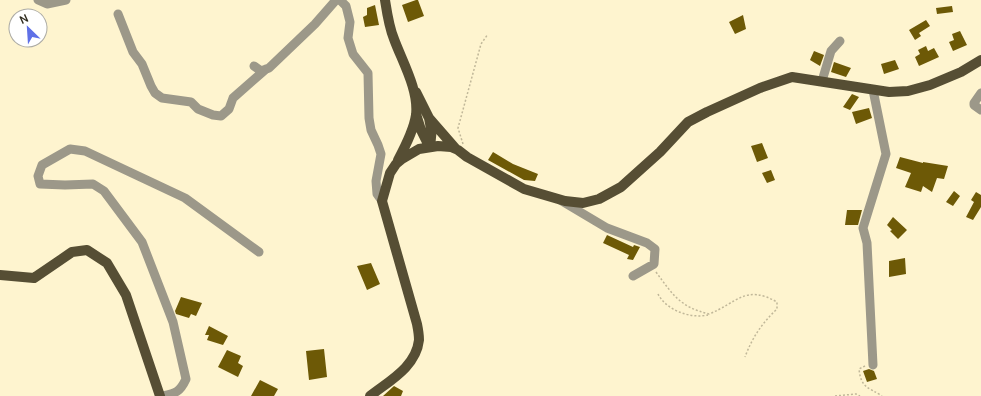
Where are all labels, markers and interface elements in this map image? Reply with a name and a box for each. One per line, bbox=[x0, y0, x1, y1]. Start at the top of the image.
north arrow bbox=[8, 8, 48, 48]
text: N bbox=[17, 10, 30, 27]

